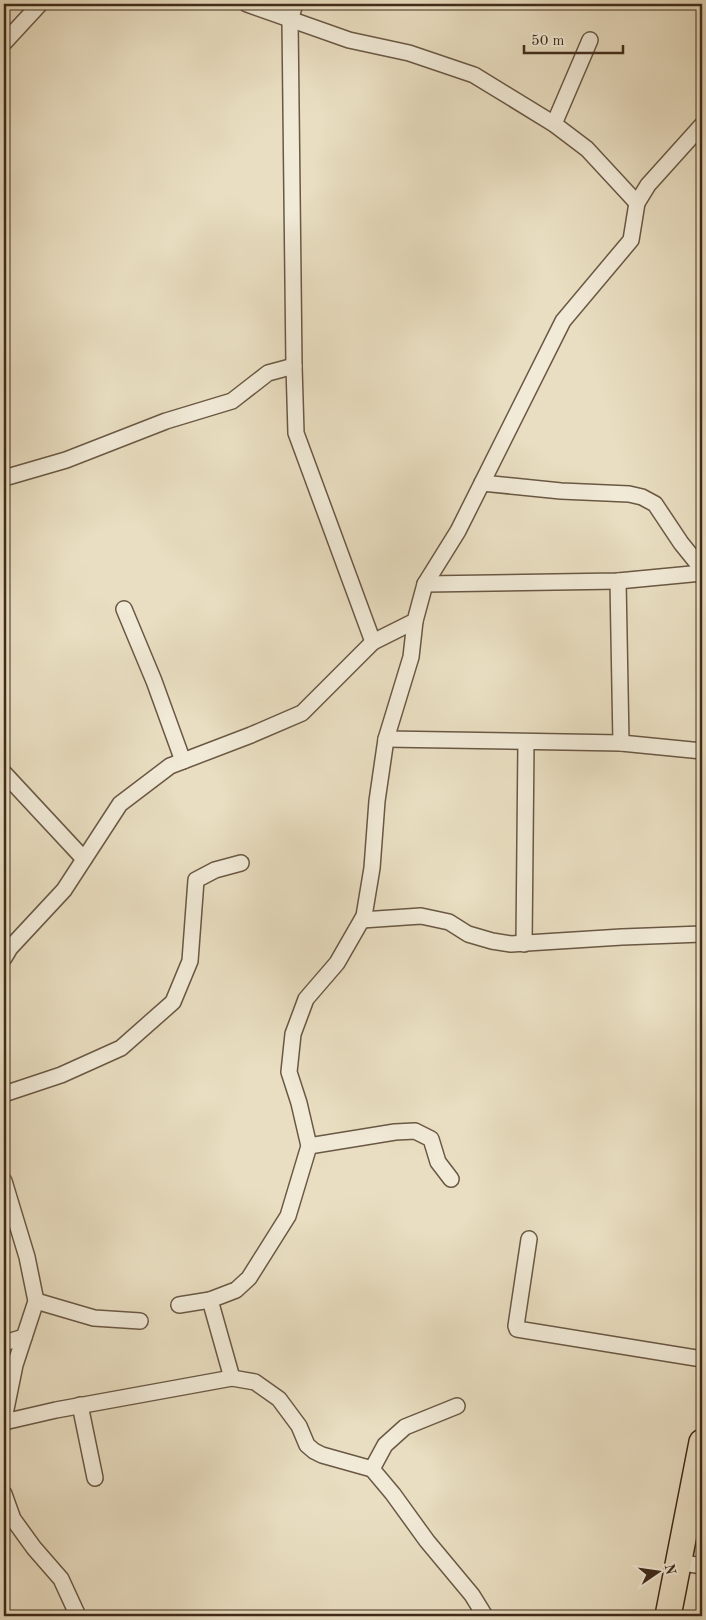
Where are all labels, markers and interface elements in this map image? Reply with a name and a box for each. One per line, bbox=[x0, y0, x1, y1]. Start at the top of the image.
scale bar bbox=[524, 22, 622, 54]
text: 50 m bbox=[531, 34, 565, 49]
north arrow bbox=[634, 1548, 684, 1598]
text: N bbox=[662, 1563, 678, 1576]

